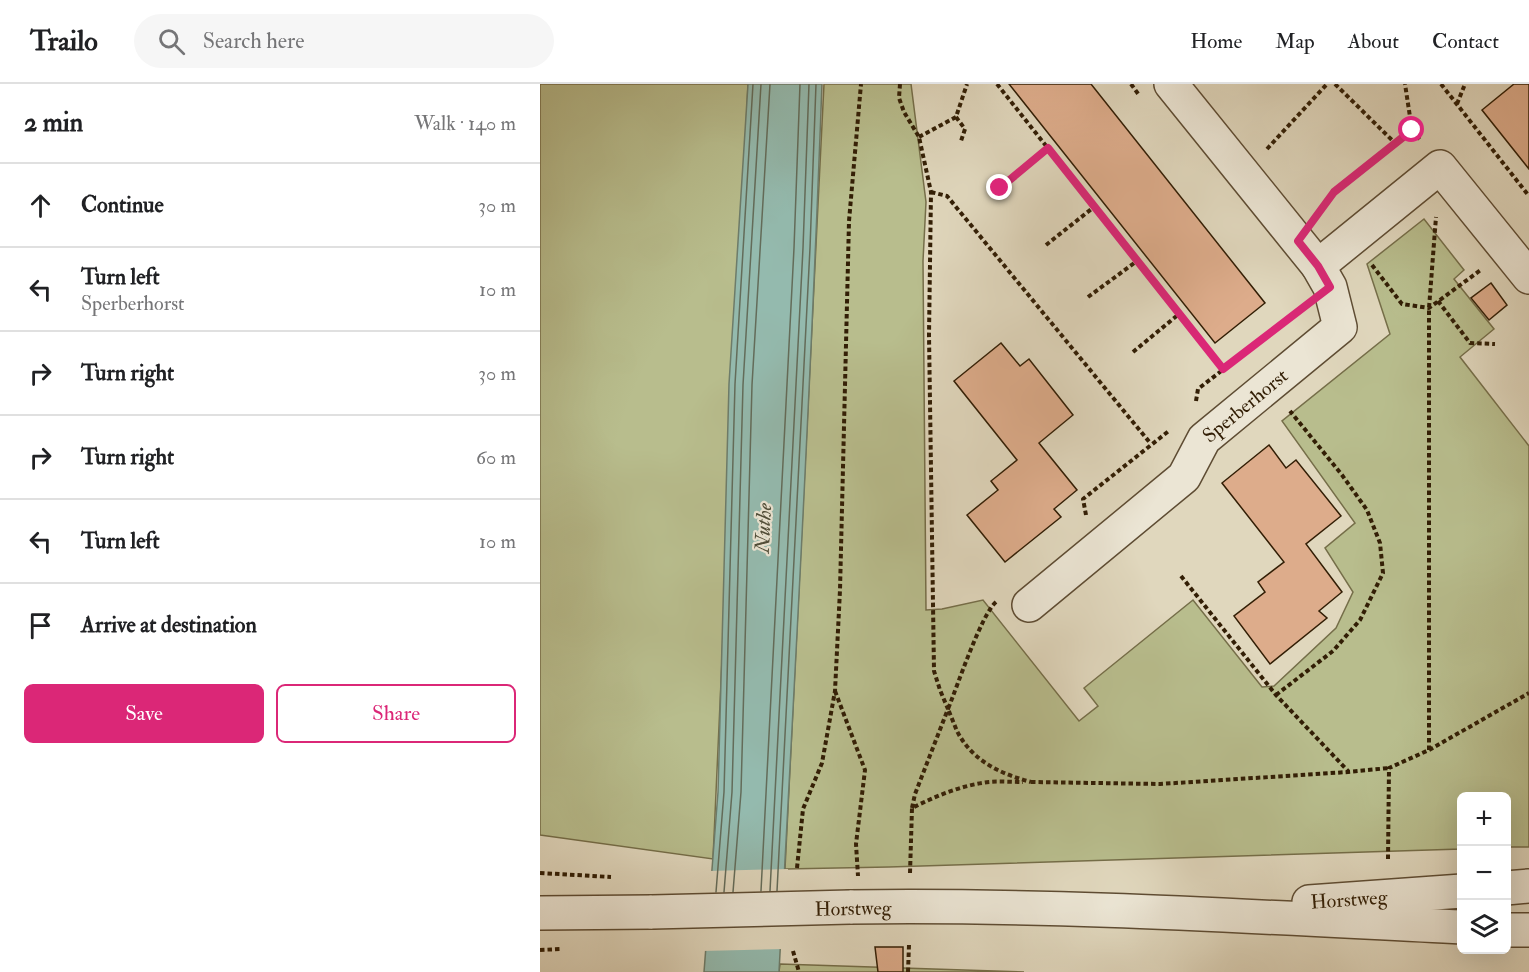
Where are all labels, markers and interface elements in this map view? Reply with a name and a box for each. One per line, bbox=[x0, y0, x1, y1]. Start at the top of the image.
search box bbox=[134, 14, 554, 68]
text: Trailo bbox=[30, 24, 98, 59]
icon: search bbox=[155, 25, 188, 58]
text: Search here bbox=[203, 27, 304, 55]
text: Home bbox=[1190, 28, 1242, 55]
text: Map bbox=[1275, 28, 1315, 55]
text: About bbox=[1348, 28, 1399, 55]
text: Contact bbox=[1432, 28, 1499, 55]
text: 2 min bbox=[24, 107, 83, 139]
text: Walk · 140 m bbox=[414, 111, 516, 136]
route start bbox=[1398, 116, 1424, 142]
route end bbox=[986, 174, 1012, 200]
icon: ahead bbox=[24, 189, 57, 222]
text: Continue bbox=[81, 191, 164, 219]
text: 30 m bbox=[478, 193, 516, 218]
text: Turn left bbox=[81, 263, 160, 291]
icon: left bbox=[24, 273, 57, 306]
text: 10 m bbox=[479, 277, 516, 302]
text: Sperberhorst bbox=[81, 291, 185, 316]
icon: right bbox=[24, 357, 57, 390]
text: Turn right bbox=[81, 359, 174, 387]
text: 30 m bbox=[478, 361, 516, 386]
street label: Sperberhorst bbox=[1197, 363, 1294, 448]
icon: right bbox=[24, 441, 57, 474]
text: Turn right bbox=[81, 443, 174, 471]
text: 60 m bbox=[476, 445, 516, 470]
water label: Nuthe bbox=[749, 502, 778, 555]
icon: left bbox=[24, 525, 57, 558]
text: Turn left bbox=[81, 527, 160, 555]
text: 10 m bbox=[479, 529, 516, 554]
icon: arrive bbox=[24, 609, 57, 642]
text: Arrive at destination bbox=[81, 611, 257, 639]
button: Save bbox=[24, 684, 264, 743]
button: Share bbox=[276, 684, 516, 743]
map controls bbox=[1457, 792, 1511, 954]
button: + bbox=[1457, 792, 1511, 846]
button: − bbox=[1457, 846, 1511, 900]
street label: Horstweg bbox=[1310, 884, 1389, 915]
street label: Horstweg bbox=[814, 895, 893, 922]
button: layers bbox=[1457, 900, 1511, 954]

